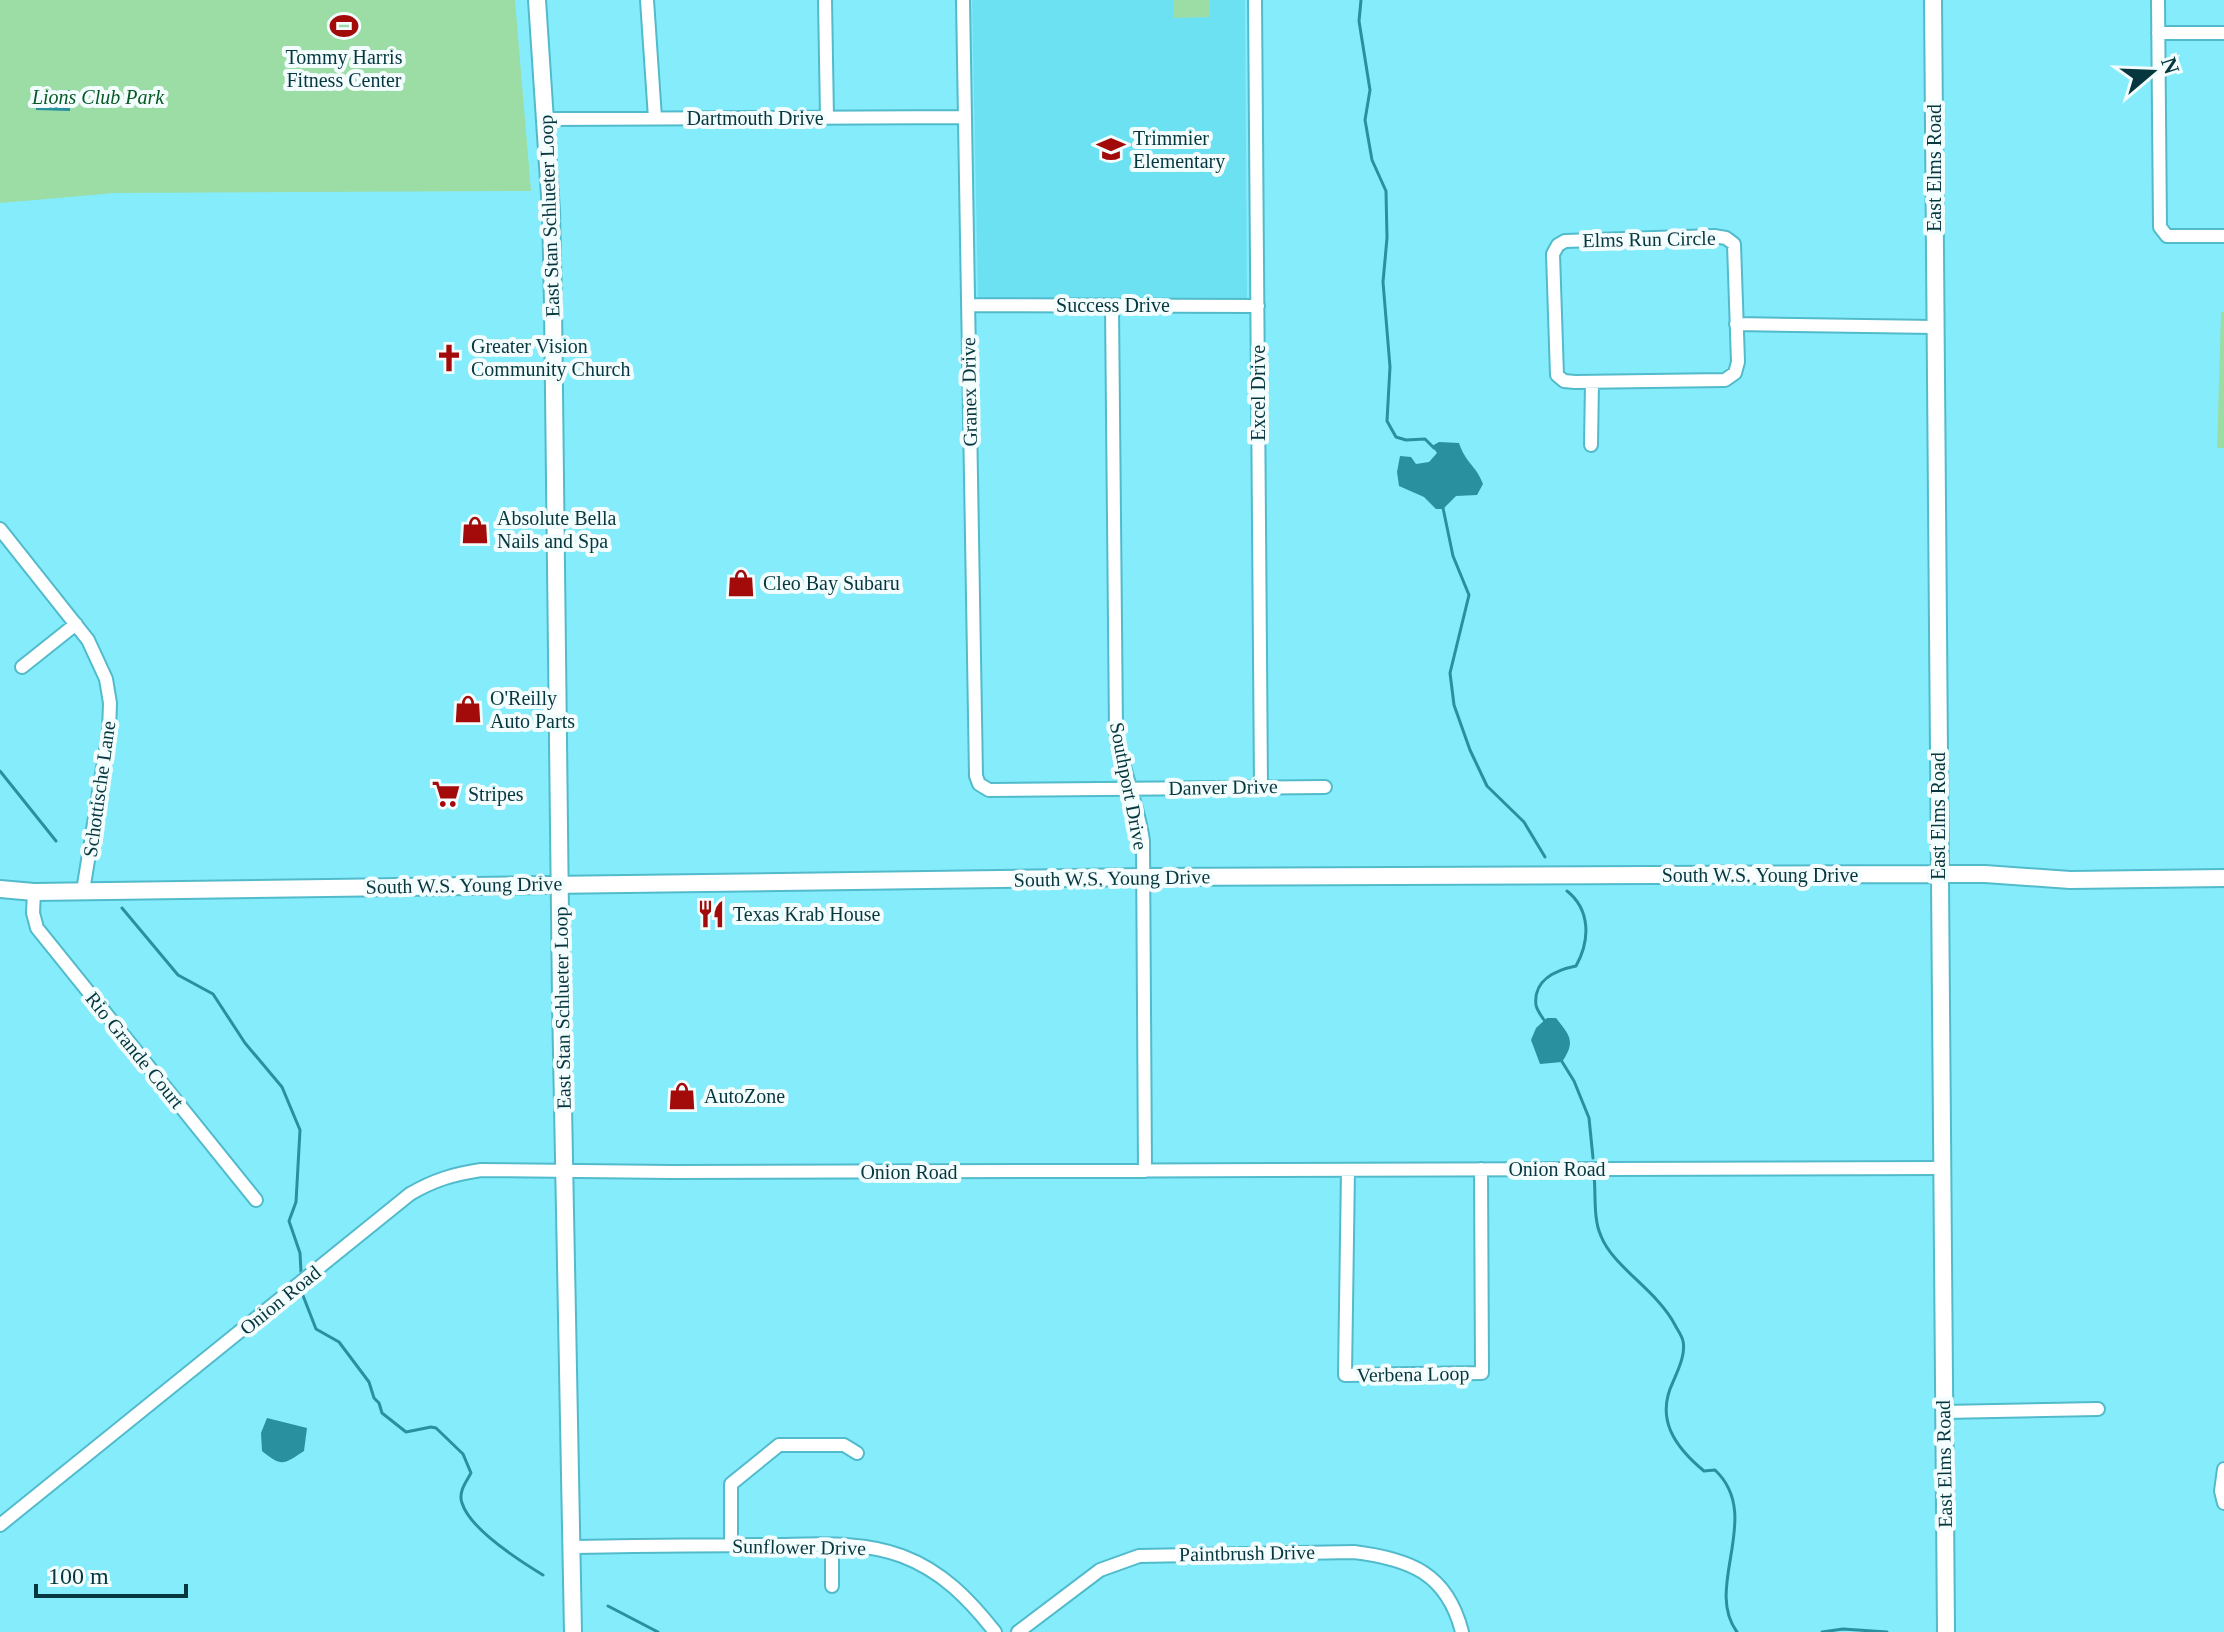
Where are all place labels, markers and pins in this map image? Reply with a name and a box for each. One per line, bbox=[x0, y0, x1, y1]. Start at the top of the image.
sports icon: Tommy Harris Fitness Center bbox=[329, 11, 359, 41]
place label: Tommy Harris Fitness Center bbox=[286, 46, 403, 91]
place label: Trimmier Elementary bbox=[1133, 127, 1225, 173]
school or university icon: Trimmier Elementary bbox=[1096, 134, 1126, 164]
place label: Greater Vision Community Church bbox=[471, 335, 630, 381]
church icon: Greater Vision Community Church bbox=[434, 343, 464, 373]
place label: Absolute Bella Nails and Spa bbox=[497, 507, 617, 553]
shop icon: Absolute Bella Nails and Spa bbox=[460, 515, 490, 545]
shop icon: Cleo Bay Subaru bbox=[726, 568, 756, 598]
place label: Cleo Bay Subaru bbox=[763, 572, 900, 595]
place label: O'Reilly Auto Parts bbox=[490, 687, 575, 732]
shop icon: O'Reilly Auto Parts bbox=[453, 694, 483, 724]
supermarket icon: Stripes bbox=[431, 779, 461, 809]
place label: Stripes bbox=[468, 783, 524, 806]
restaurant icon: Texas Krab House bbox=[696, 899, 726, 929]
place label: Texas Krab House bbox=[733, 903, 881, 925]
shop icon: AutoZone bbox=[667, 1081, 697, 1111]
place label: AutoZone bbox=[704, 1085, 785, 1107]

